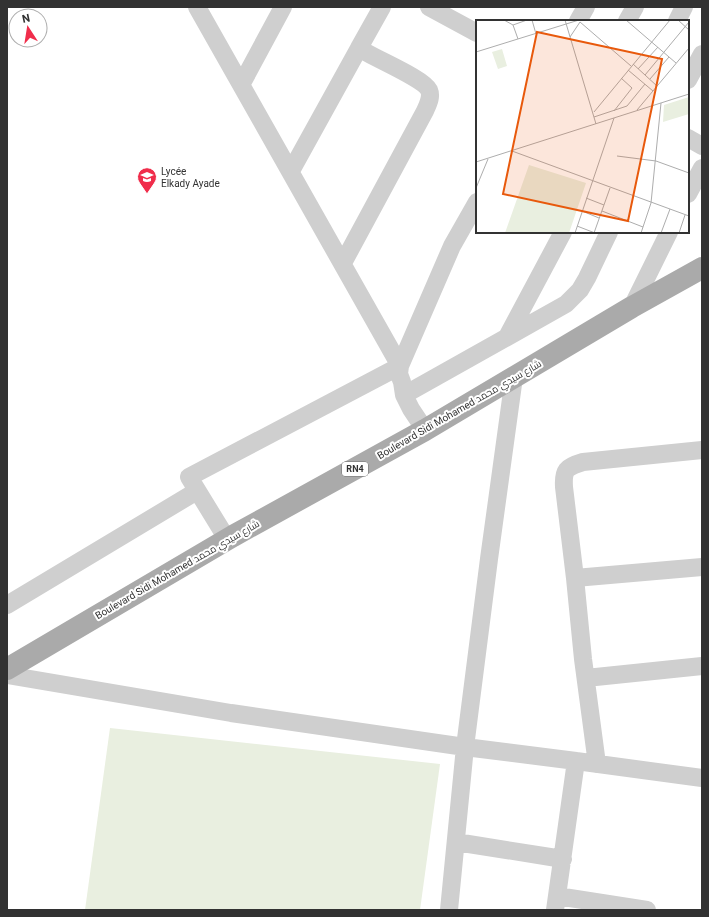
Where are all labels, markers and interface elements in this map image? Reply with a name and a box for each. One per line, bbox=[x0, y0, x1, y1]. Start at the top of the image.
north arrow bbox=[8, 8, 48, 48]
text: N bbox=[21, 11, 31, 26]
inset map bbox=[476, 20, 689, 233]
school or university icon: Lycée Elkady Ayade bbox=[136, 166, 158, 194]
place label: Lycée Elkady Ayade bbox=[161, 166, 220, 189]
street label: Boulevard Sidi Mohamed شارع سيدي محمد bbox=[375, 358, 544, 463]
road number: RN4 bbox=[342, 462, 368, 476]
street label: Boulevard Sidi Mohamed شارع سيدي محمد bbox=[93, 518, 262, 623]

